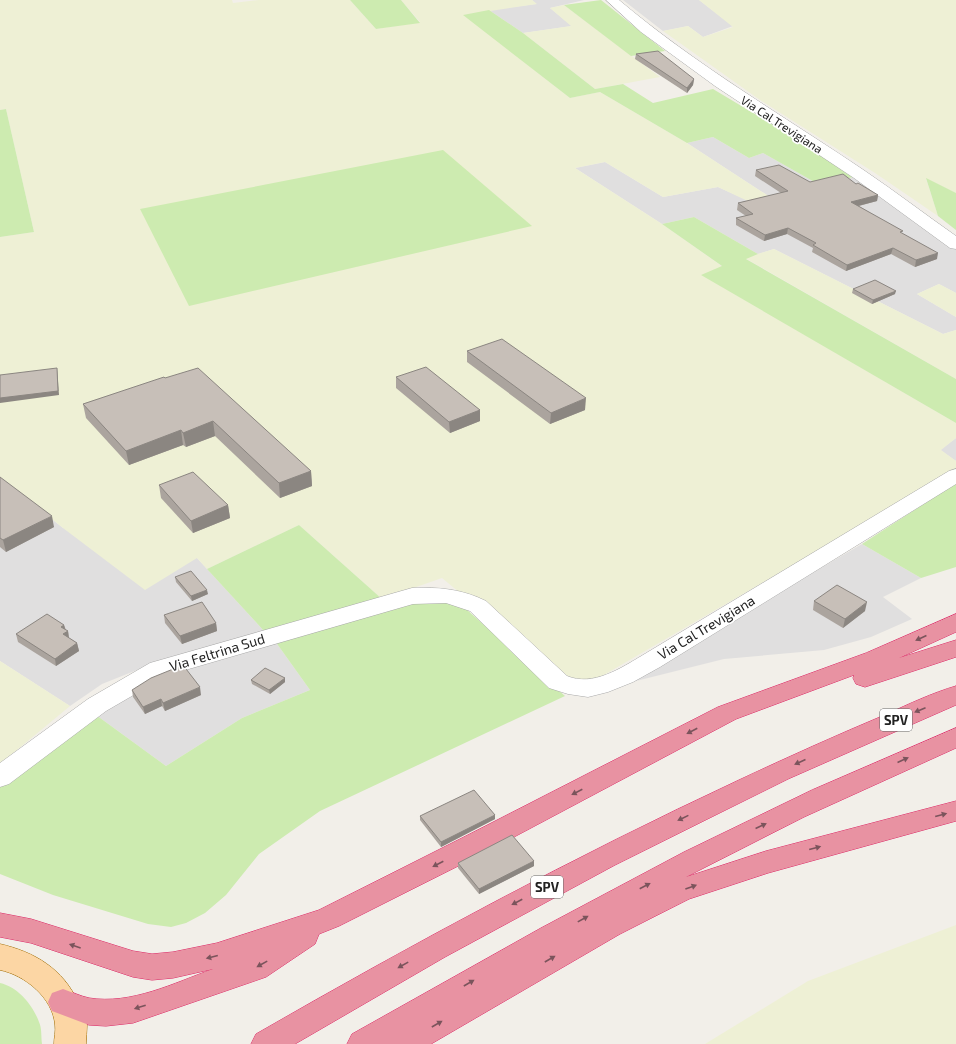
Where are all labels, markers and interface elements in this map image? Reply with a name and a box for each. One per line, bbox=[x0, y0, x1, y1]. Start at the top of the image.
street label: Via Cal Trevigiana bbox=[738, 92, 826, 156]
street label: Via Cal Trevigiana bbox=[654, 591, 758, 663]
street label: Via Feltrina Sud bbox=[167, 629, 267, 675]
one-way arrow bbox=[915, 635, 926, 641]
one-way arrow bbox=[914, 707, 926, 713]
road number: SPV bbox=[880, 709, 912, 731]
one-way arrow bbox=[686, 728, 698, 734]
one-way arrow bbox=[898, 757, 909, 763]
one-way arrow bbox=[795, 759, 806, 765]
one-way arrow bbox=[572, 789, 583, 795]
one-way arrow bbox=[935, 811, 947, 817]
one-way arrow bbox=[677, 815, 688, 821]
one-way arrow bbox=[755, 823, 766, 829]
one-way arrow bbox=[810, 845, 822, 851]
one-way arrow bbox=[432, 860, 443, 867]
road number: SPV bbox=[531, 876, 563, 898]
one-way arrow bbox=[639, 882, 651, 889]
one-way arrow bbox=[686, 884, 698, 890]
one-way arrow bbox=[511, 899, 523, 906]
one-way arrow bbox=[577, 916, 588, 922]
one-way arrow bbox=[69, 943, 81, 949]
one-way arrow bbox=[206, 954, 218, 960]
one-way arrow bbox=[544, 956, 555, 962]
one-way arrow bbox=[257, 961, 268, 968]
one-way arrow bbox=[397, 961, 409, 968]
one-way arrow bbox=[463, 979, 475, 986]
one-way arrow bbox=[134, 1004, 146, 1010]
one-way arrow bbox=[431, 1021, 443, 1028]

